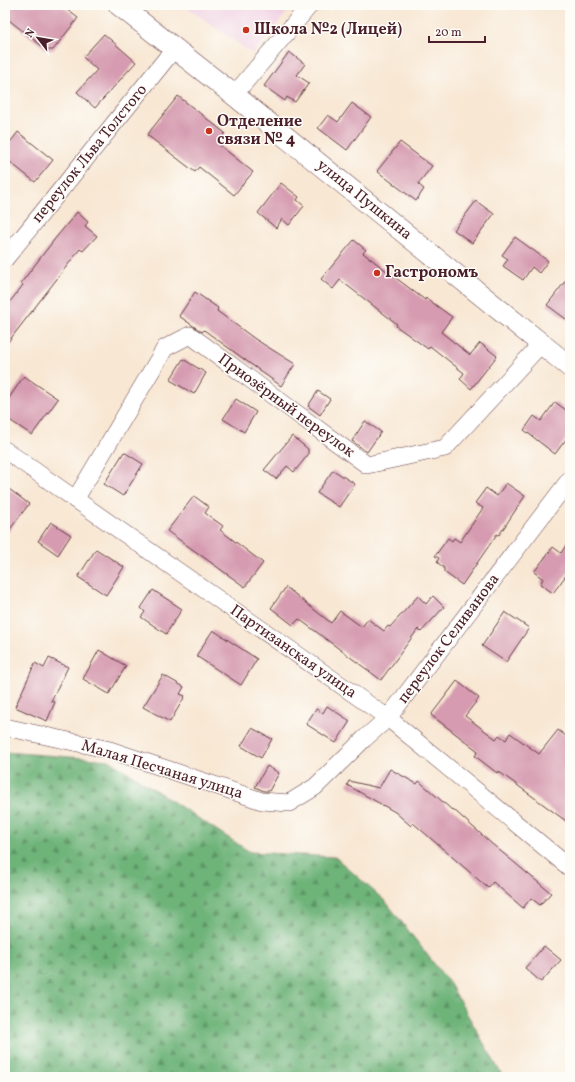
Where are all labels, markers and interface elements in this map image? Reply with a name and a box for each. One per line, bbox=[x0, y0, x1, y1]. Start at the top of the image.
north arrow bbox=[18, 18, 58, 58]
scale bar bbox=[429, 18, 485, 44]
place label: Школа №2 (Лицей) bbox=[254, 19, 402, 41]
marker: Школа №2 (Лицей) bbox=[241, 25, 251, 35]
text: 20 m bbox=[435, 25, 462, 41]
text: N bbox=[22, 26, 39, 41]
street label: переулок Льва Толстого bbox=[27, 80, 153, 228]
place label: Отделение связи № 4 bbox=[217, 111, 302, 151]
marker: Отделение связи № 4 bbox=[204, 126, 214, 136]
street label: улица Пушкина bbox=[312, 155, 416, 245]
place label: Гастрономъ bbox=[385, 262, 478, 284]
marker: Гастрономъ bbox=[372, 268, 382, 278]
street label: Приозёрный переулок bbox=[213, 349, 359, 463]
street label: переулок Селиванова bbox=[393, 569, 505, 709]
street label: Партизанская улица bbox=[225, 600, 361, 704]
street label: Малая Песчаная улица bbox=[79, 735, 245, 805]

